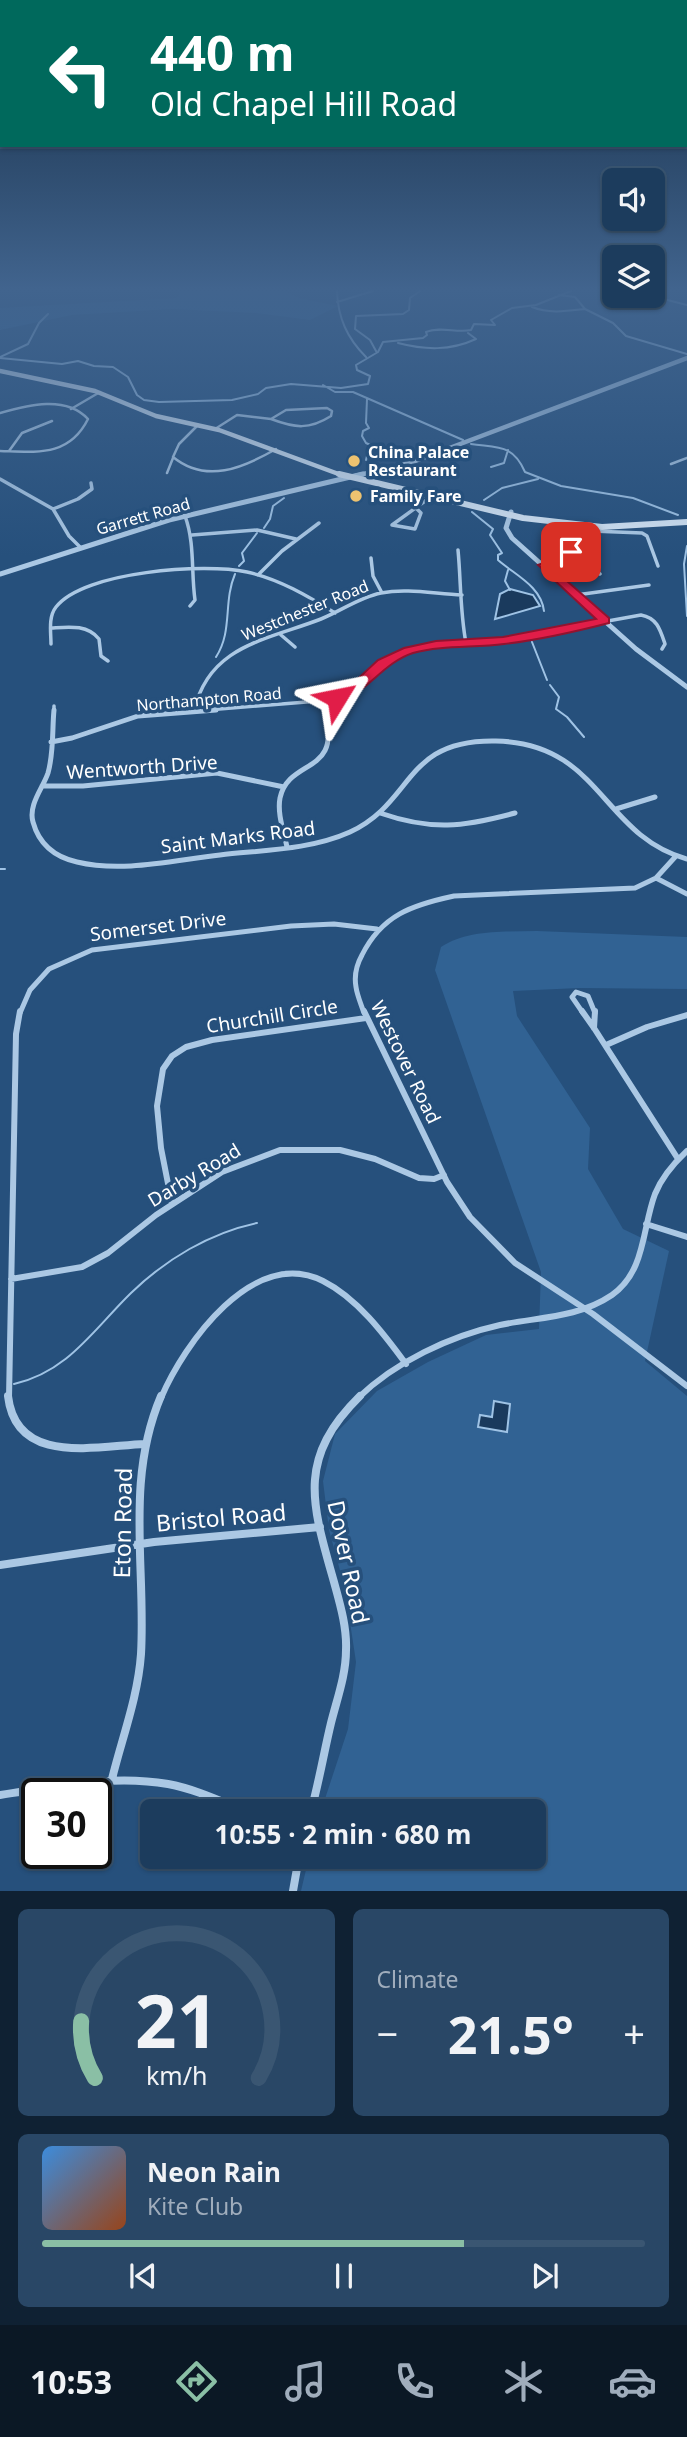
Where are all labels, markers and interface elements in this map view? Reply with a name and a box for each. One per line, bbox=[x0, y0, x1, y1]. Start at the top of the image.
text: 440 m bbox=[150, 19, 295, 85]
icon: left bbox=[35, 28, 126, 119]
text: Old Chapel Hill Road bbox=[150, 82, 457, 125]
map controls bbox=[602, 168, 665, 308]
button: sound bbox=[602, 168, 665, 231]
button: layers bbox=[602, 245, 665, 308]
place label: China Palace Restaurant bbox=[368, 441, 469, 481]
marker: China Palace Restaurant bbox=[346, 453, 362, 469]
place label: Family Fare bbox=[370, 485, 462, 507]
marker: Family Fare bbox=[348, 488, 364, 504]
street label: Garrett Road bbox=[93, 492, 193, 540]
pin bbox=[541, 522, 601, 582]
icon: arrive bbox=[552, 533, 590, 571]
street label: Westchester Road bbox=[238, 574, 372, 646]
position arrow bbox=[300, 661, 374, 735]
street label: Northampton Road bbox=[135, 682, 283, 716]
street label: Wentworth Drive bbox=[66, 749, 218, 785]
street label: Saint Marks Road bbox=[159, 815, 317, 859]
street label: Somerset Drive bbox=[88, 905, 228, 947]
street label: Churchill Circle bbox=[204, 993, 340, 1039]
street label: Westover Road bbox=[365, 996, 447, 1128]
street label: Darby Road bbox=[143, 1137, 245, 1213]
street label: Eton Road bbox=[105, 1467, 139, 1579]
street label: Bristol Road bbox=[154, 1495, 288, 1539]
street label: Dover Road bbox=[320, 1497, 378, 1627]
speed limit sign: 30 bbox=[21, 1778, 112, 1869]
text: 10:55 · 2 min · 680 m bbox=[215, 1816, 471, 1852]
text: Climate bbox=[377, 1963, 459, 1995]
text: 21 bbox=[135, 1971, 218, 2070]
text: 21.5° bbox=[448, 1998, 574, 2069]
text: − bbox=[377, 2007, 398, 2059]
text: + bbox=[623, 2007, 645, 2059]
text: km/h bbox=[145, 2058, 207, 2092]
text: Neon Rain bbox=[147, 2154, 281, 2190]
text: Kite Club bbox=[147, 2190, 243, 2222]
icon: previous bbox=[124, 2257, 162, 2295]
icon: pause bbox=[325, 2257, 363, 2295]
icon: next bbox=[526, 2257, 564, 2295]
icon: directions bbox=[172, 2357, 221, 2406]
icon: music bbox=[281, 2357, 330, 2406]
icon: phone bbox=[390, 2357, 439, 2406]
icon: climate bbox=[499, 2357, 548, 2406]
icon: car bbox=[608, 2357, 657, 2406]
text: 10:53 bbox=[30, 2360, 112, 2403]

